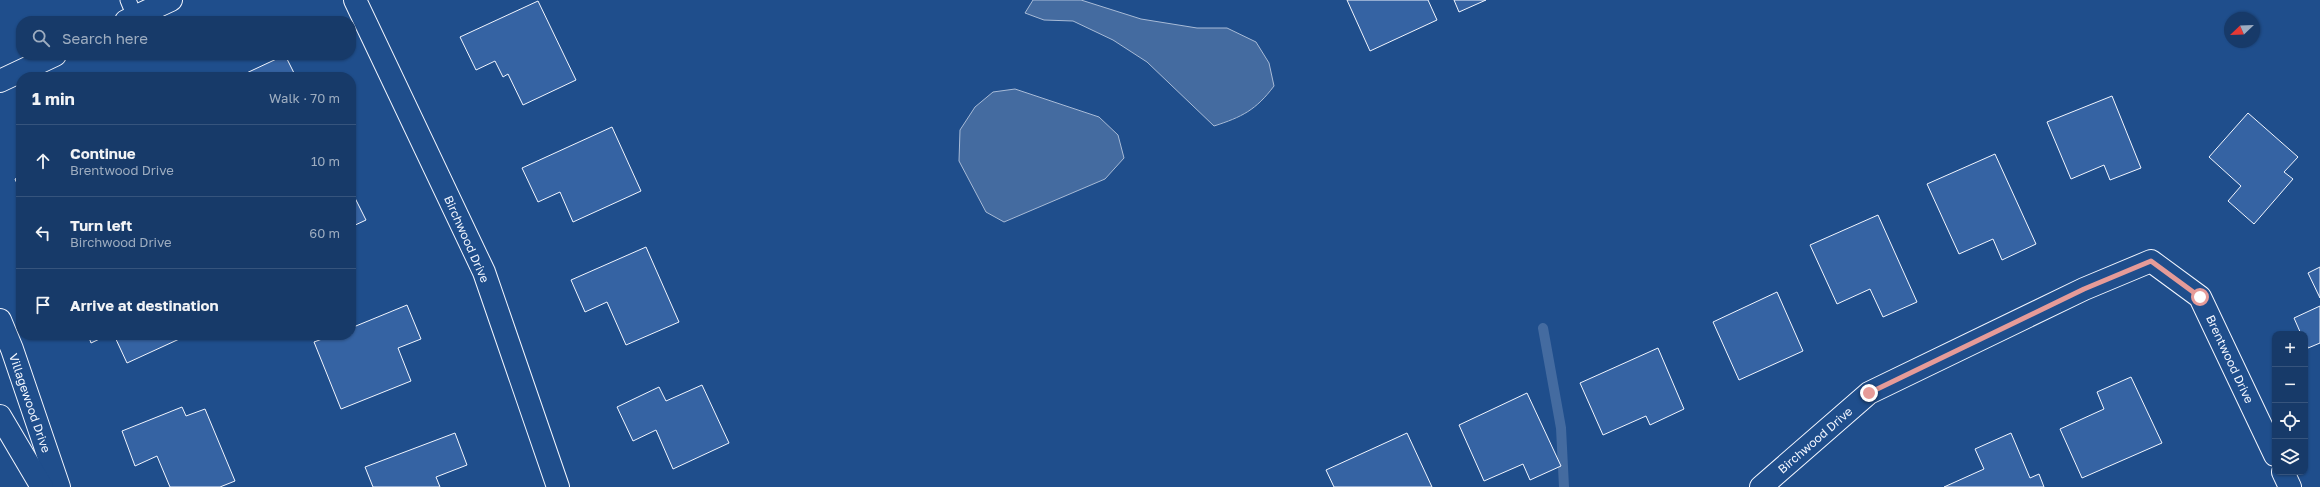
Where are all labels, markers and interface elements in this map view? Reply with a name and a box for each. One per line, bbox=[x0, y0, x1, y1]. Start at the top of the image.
north arrow bbox=[2224, 12, 2260, 48]
search box bbox=[16, 16, 356, 60]
icon: search bbox=[30, 27, 52, 49]
text: Search here bbox=[62, 29, 148, 47]
text: 1 min bbox=[32, 88, 75, 109]
text: Walk · 70 m bbox=[269, 90, 340, 106]
text: Continue bbox=[70, 144, 136, 162]
icon: ahead bbox=[32, 150, 54, 172]
text: 10 m bbox=[311, 153, 340, 169]
text: Brentwood Drive bbox=[70, 162, 174, 178]
street label: Birchwood Drive bbox=[441, 193, 493, 285]
text: Turn left bbox=[70, 216, 132, 234]
icon: left bbox=[32, 222, 54, 244]
text: 60 m bbox=[309, 225, 340, 241]
text: Birchwood Drive bbox=[70, 234, 172, 250]
route start bbox=[2191, 288, 2209, 306]
icon: arrive bbox=[32, 294, 54, 316]
text: Arrive at destination bbox=[70, 296, 219, 314]
street label: Brentwood Drive bbox=[2203, 312, 2257, 406]
map controls bbox=[2272, 331, 2308, 475]
button: + bbox=[2272, 331, 2308, 367]
street label: Villagewood Drive bbox=[6, 351, 54, 455]
button: − bbox=[2272, 367, 2308, 403]
route end bbox=[1860, 384, 1878, 402]
button: locate bbox=[2272, 403, 2308, 439]
street label: Birchwood Drive bbox=[1775, 404, 1855, 476]
button: layers bbox=[2272, 439, 2308, 475]

